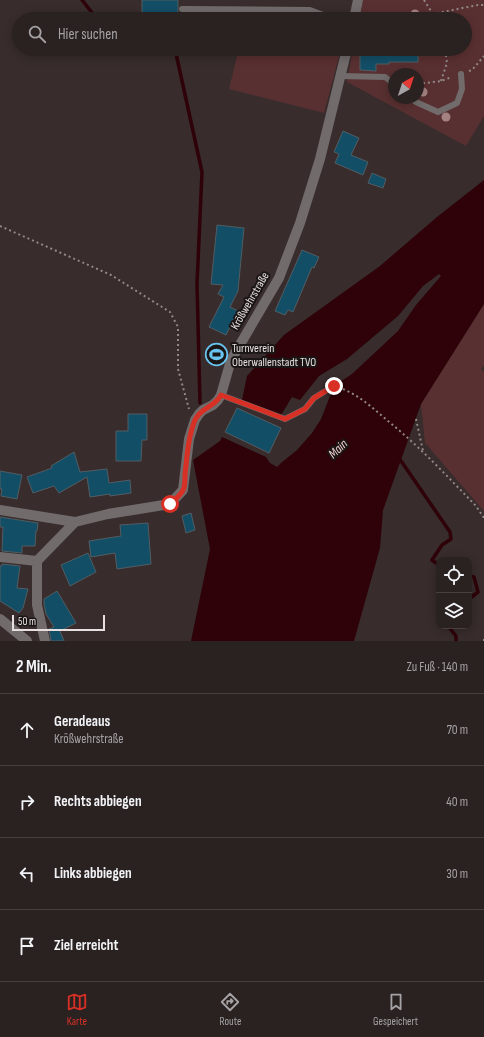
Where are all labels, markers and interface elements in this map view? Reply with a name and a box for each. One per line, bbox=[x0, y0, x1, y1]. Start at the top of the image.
search box bbox=[12, 12, 472, 56]
icon: search bbox=[26, 23, 48, 45]
text: Hier suchen bbox=[58, 25, 118, 44]
north arrow bbox=[388, 68, 424, 104]
street label: Krößwehrstraße bbox=[227, 269, 273, 333]
place label: Turnverein Oberwallenstadt TVO bbox=[232, 341, 316, 370]
sports icon: Turnverein Oberwallenstadt TVO bbox=[203, 342, 229, 368]
route end bbox=[325, 377, 343, 395]
water label: Main bbox=[325, 436, 351, 462]
route start bbox=[161, 495, 179, 513]
map controls bbox=[436, 557, 472, 629]
button: locate bbox=[436, 557, 472, 593]
button: layers bbox=[436, 593, 472, 629]
scale bar bbox=[12, 613, 105, 632]
text: 50 m bbox=[18, 615, 36, 628]
text: 2 Min. bbox=[16, 657, 52, 677]
text: Zu Fuß · 140 m bbox=[407, 659, 468, 675]
text: Geradeaus bbox=[54, 712, 110, 731]
icon: ahead bbox=[16, 719, 38, 741]
text: 70 m bbox=[447, 722, 468, 738]
text: Krößwehrstraße bbox=[54, 731, 124, 747]
icon: right bbox=[16, 791, 38, 813]
text: Rechts abbiegen bbox=[54, 792, 142, 811]
text: 40 m bbox=[446, 794, 468, 810]
icon: left bbox=[16, 863, 38, 885]
text: Links abbiegen bbox=[54, 864, 132, 883]
text: 30 m bbox=[446, 866, 468, 882]
icon: arrive bbox=[16, 935, 38, 957]
text: Ziel erreicht bbox=[54, 936, 118, 955]
tab: Karte bbox=[66, 991, 88, 1028]
tab: Route bbox=[219, 991, 241, 1028]
tab: Gespeichert bbox=[373, 991, 418, 1028]

